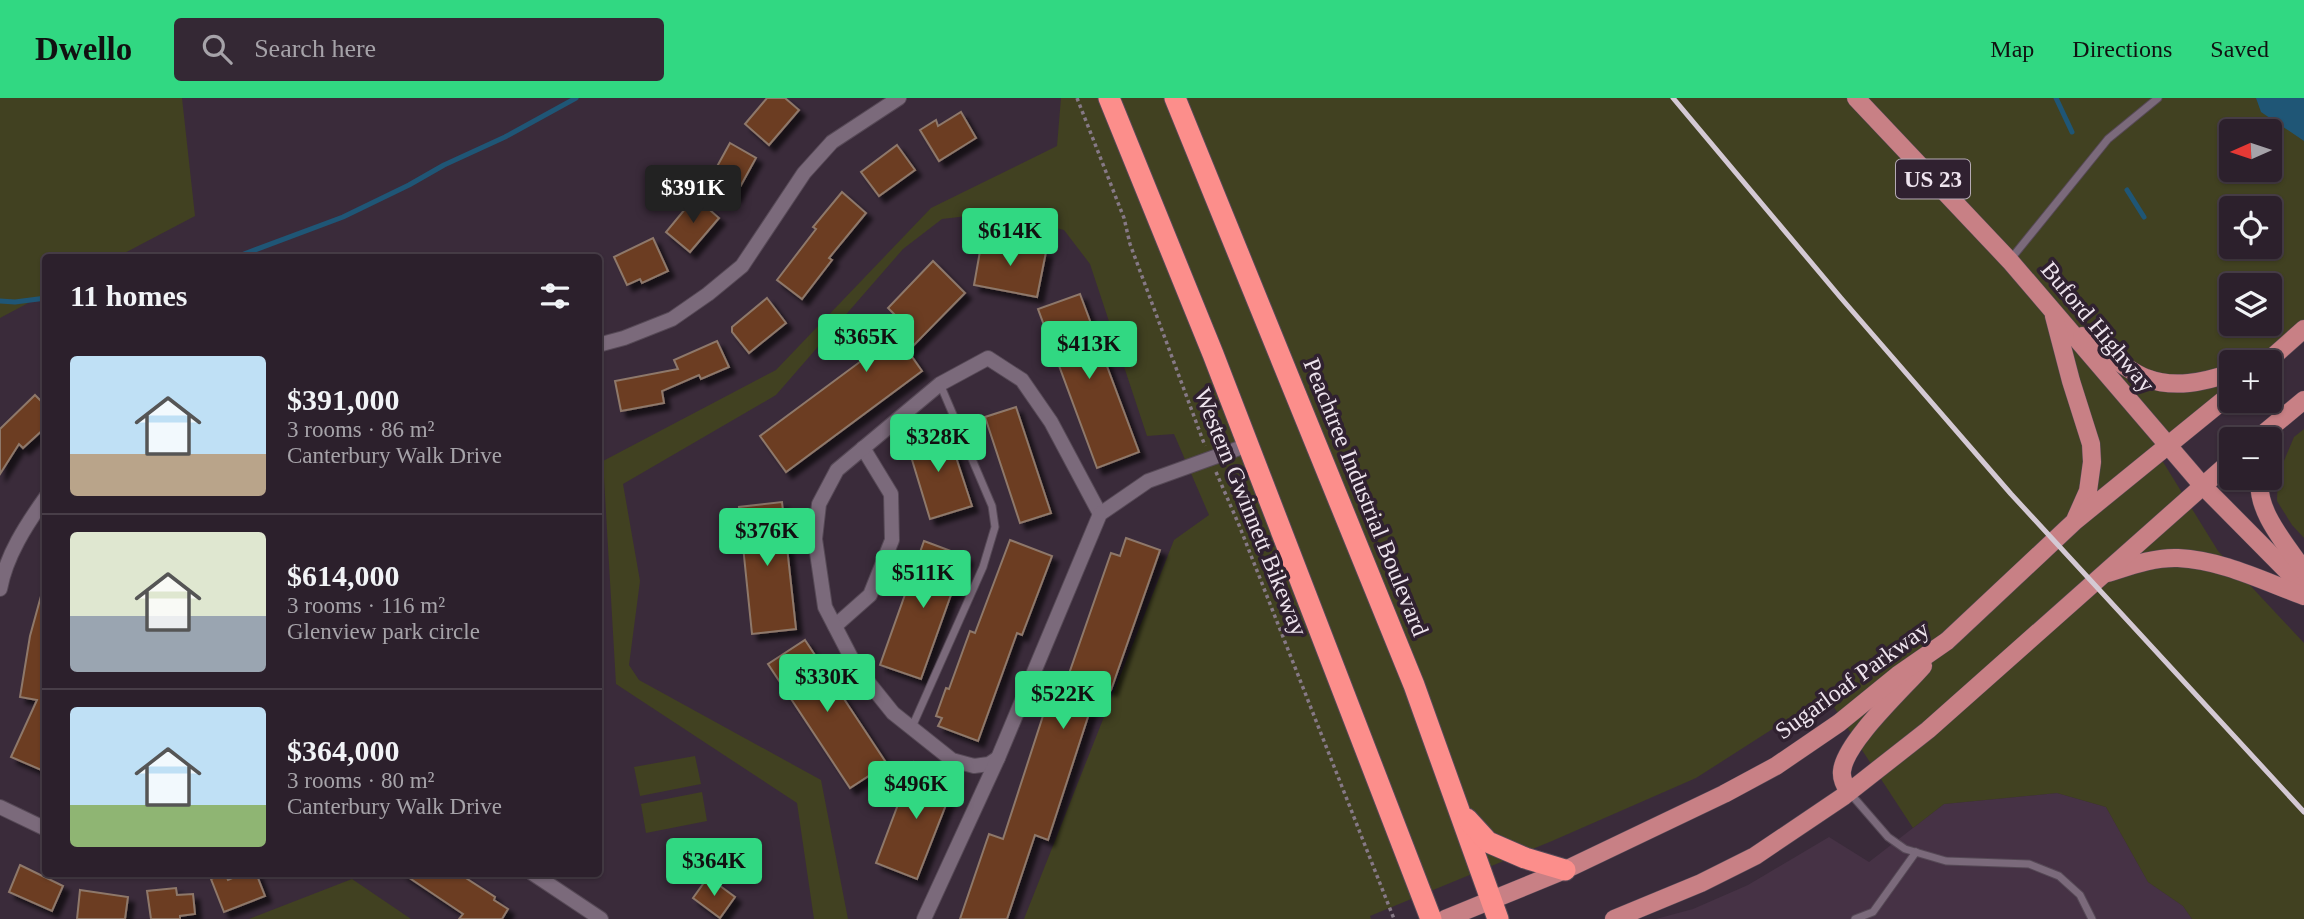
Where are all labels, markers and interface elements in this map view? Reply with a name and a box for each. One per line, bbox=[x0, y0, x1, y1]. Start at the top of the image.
search box bbox=[174, 18, 664, 81]
icon: search bbox=[198, 30, 236, 68]
text: Dwello bbox=[35, 31, 132, 67]
text: Search here bbox=[254, 34, 376, 63]
text: Map bbox=[1990, 36, 2034, 62]
text: Directions bbox=[2072, 36, 2172, 62]
text: Saved bbox=[2210, 36, 2269, 62]
north arrow bbox=[2219, 119, 2282, 182]
map controls bbox=[2219, 119, 2282, 490]
road number: US 23 bbox=[1896, 159, 1970, 198]
pin: $391K bbox=[644, 166, 742, 225]
text: $391K bbox=[661, 175, 725, 200]
button: locate bbox=[2219, 196, 2282, 259]
pin: $614K bbox=[961, 208, 1059, 268]
text: $614K bbox=[978, 218, 1042, 243]
street label: Buford Highway bbox=[2036, 257, 2160, 397]
button: layers bbox=[2219, 273, 2282, 336]
icon: filters bbox=[536, 277, 574, 315]
text: 11 homes bbox=[70, 279, 188, 312]
pin: $365K bbox=[817, 314, 915, 374]
pin: $413K bbox=[1040, 322, 1138, 381]
text: $365K bbox=[834, 324, 898, 349]
text: $413K bbox=[1057, 331, 1121, 356]
button: + bbox=[2219, 350, 2282, 413]
street label: Peachtree Industrial Boulevard bbox=[1298, 354, 1434, 640]
text: $391,000 bbox=[287, 383, 400, 416]
icon: home bbox=[126, 384, 210, 468]
street label: Western Gwinnett Bikeway bbox=[1189, 384, 1313, 640]
pin: $328K bbox=[889, 414, 987, 474]
text: 3 rooms · 86 m² bbox=[287, 417, 434, 442]
text: $328K bbox=[906, 424, 970, 449]
button: − bbox=[2219, 427, 2282, 490]
text: Canterbury Walk Drive bbox=[287, 443, 502, 468]
pin: $376K bbox=[718, 508, 816, 568]
text: $376K bbox=[735, 518, 799, 543]
pin: $511K bbox=[874, 550, 972, 610]
text: $614,000 bbox=[287, 559, 400, 592]
icon: home bbox=[126, 560, 210, 644]
text: $511K bbox=[892, 560, 954, 585]
text: 3 rooms · 116 m² bbox=[287, 593, 445, 618]
street label: Sugarloaf Parkway bbox=[1770, 616, 1934, 744]
text: Glenview park circle bbox=[287, 619, 480, 644]
pin: $330K bbox=[778, 654, 876, 714]
text: $330K bbox=[795, 664, 859, 689]
pin: $522K bbox=[1014, 672, 1112, 731]
text: $522K bbox=[1031, 681, 1095, 706]
text: $364,000 bbox=[287, 734, 400, 767]
icon: home bbox=[126, 735, 210, 819]
pin: $496K bbox=[867, 762, 965, 821]
text: 3 rooms · 80 m² bbox=[287, 768, 434, 793]
text: $496K bbox=[884, 771, 948, 796]
text: Canterbury Walk Drive bbox=[287, 794, 502, 819]
pin: $364K bbox=[665, 838, 763, 898]
text: $364K bbox=[682, 848, 746, 873]

